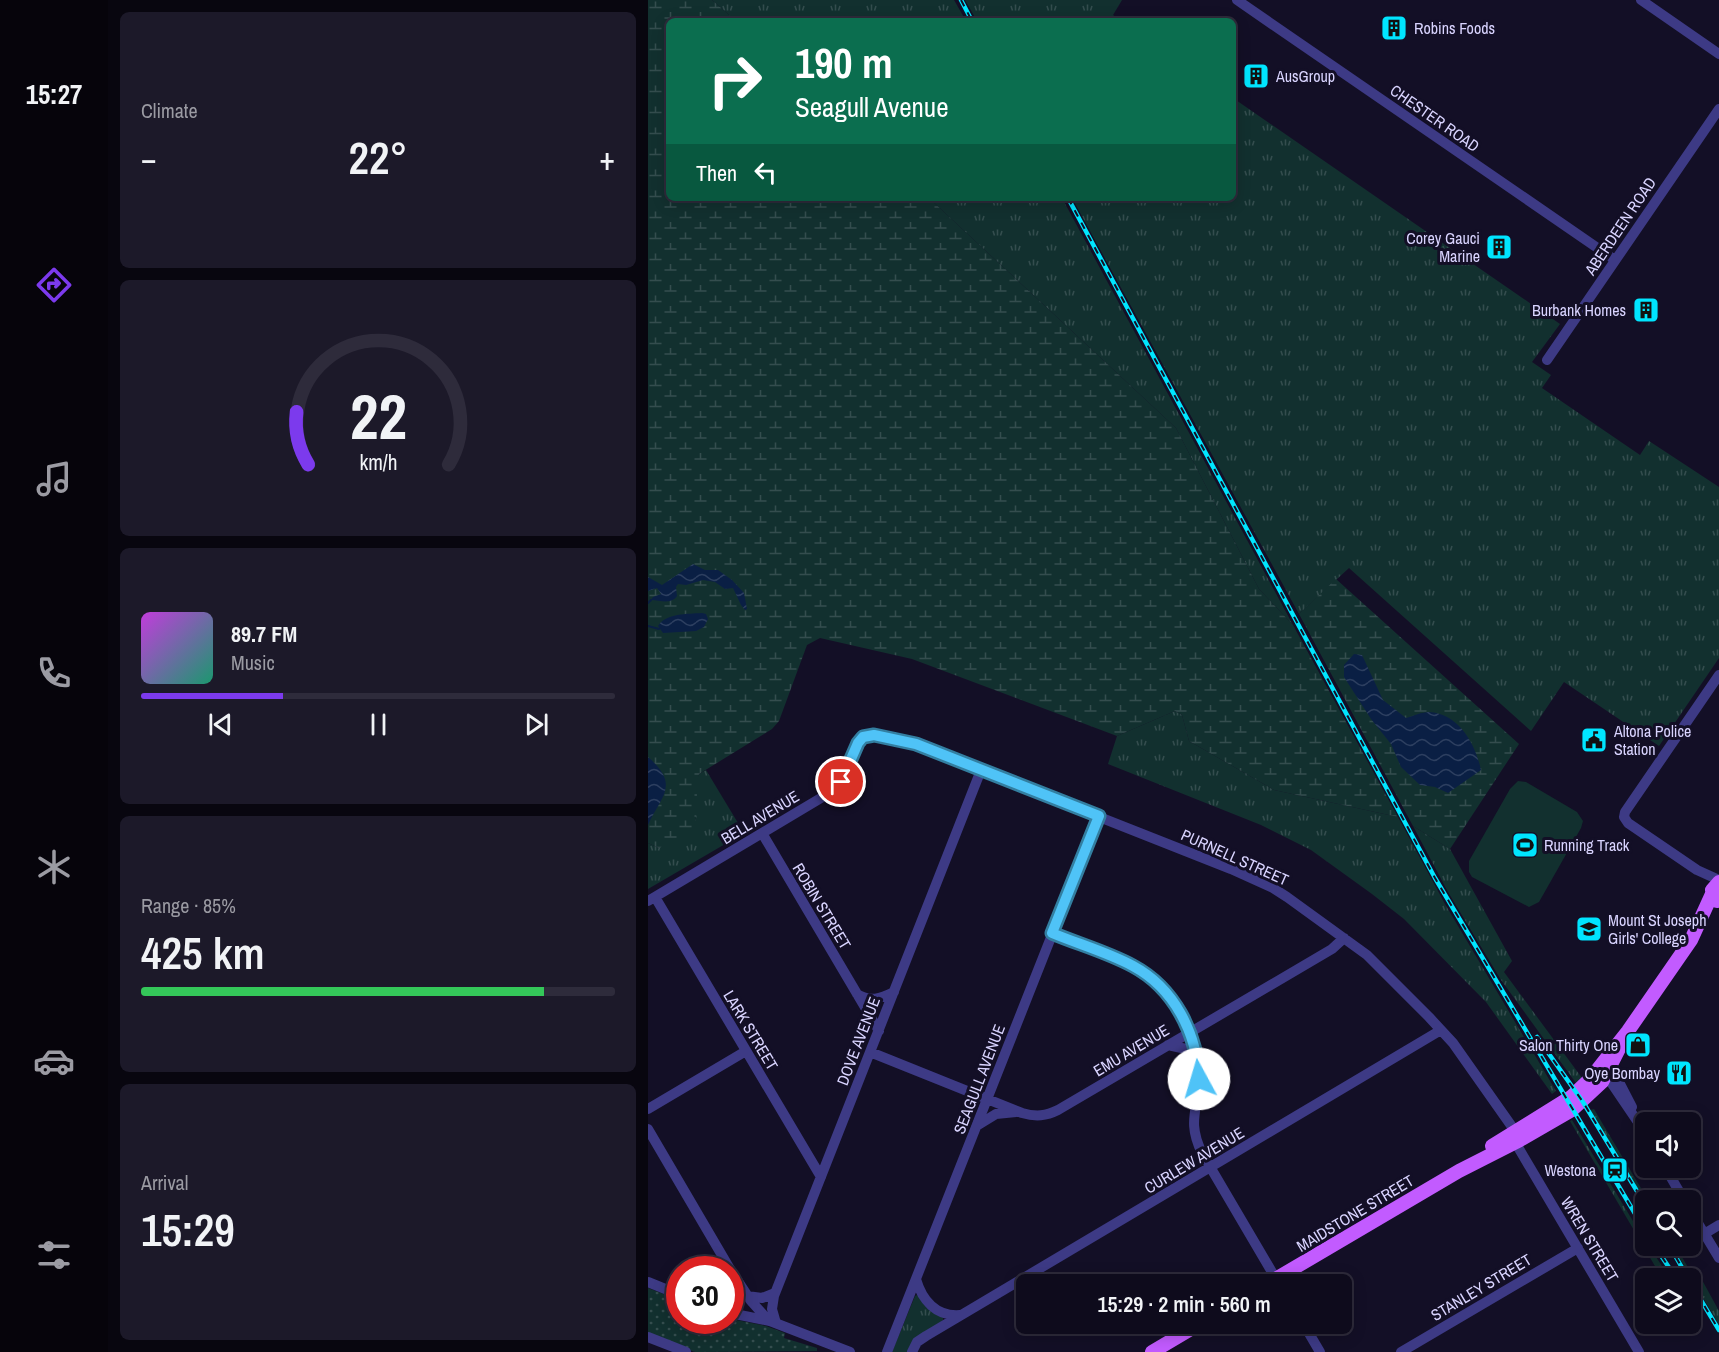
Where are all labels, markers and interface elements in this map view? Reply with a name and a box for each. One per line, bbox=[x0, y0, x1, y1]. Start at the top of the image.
building icon: Robins Foods bbox=[1379, 13, 1409, 43]
place label: Robins Foods bbox=[1414, 17, 1495, 39]
text: 190 m bbox=[795, 35, 893, 91]
icon: right bbox=[696, 42, 774, 120]
building icon: AusGroup bbox=[1241, 61, 1271, 91]
place label: AusGroup bbox=[1275, 65, 1335, 87]
text: 15:27 bbox=[26, 76, 82, 112]
street label: CHESTER ROAD bbox=[1386, 79, 1484, 157]
text: Seagull Avenue bbox=[795, 89, 949, 125]
text: Climate bbox=[141, 97, 198, 124]
text: 22° bbox=[348, 127, 408, 188]
text: − bbox=[141, 136, 157, 180]
text: + bbox=[599, 136, 615, 180]
icon: left bbox=[749, 156, 782, 189]
text: Then bbox=[696, 158, 737, 188]
street label: ABERDEEN ROAD bbox=[1579, 173, 1661, 280]
place label: Corey Gauci Marine bbox=[1406, 227, 1480, 267]
building icon: Corey Gauci Marine bbox=[1484, 232, 1514, 262]
icon: directions bbox=[33, 264, 75, 306]
building icon: Burbank Homes bbox=[1631, 295, 1661, 325]
place label: Burbank Homes bbox=[1532, 299, 1626, 321]
text: 22 bbox=[350, 374, 406, 458]
text: km/h bbox=[359, 448, 397, 477]
icon: music bbox=[33, 458, 75, 500]
text: 89.7 FM bbox=[231, 619, 297, 649]
text: Music bbox=[231, 649, 275, 676]
icon: phone bbox=[33, 652, 75, 694]
icon: previous bbox=[204, 708, 237, 741]
icon: pause bbox=[362, 708, 395, 741]
icon: next bbox=[520, 708, 553, 741]
place label: Altona Police Station bbox=[1613, 720, 1691, 760]
public building icon: Altona Police Station bbox=[1579, 725, 1609, 755]
pin bbox=[815, 756, 866, 807]
icon: arrive bbox=[824, 765, 857, 798]
street label: BELL AVENUE bbox=[717, 785, 803, 849]
street label: PURNELL STREET bbox=[1178, 823, 1292, 891]
sports icon: Running Track bbox=[1510, 830, 1540, 860]
place label: Running Track bbox=[1544, 834, 1630, 856]
icon: climate bbox=[33, 846, 75, 888]
street label: ROBIN STREET bbox=[788, 859, 856, 953]
text: Range · 85% bbox=[141, 892, 236, 919]
place label: Mount St Joseph Girls' College bbox=[1608, 909, 1706, 949]
school or university icon: Mount St Joseph Girls' College bbox=[1574, 914, 1604, 944]
text: 425 km bbox=[141, 922, 265, 983]
street label: LARK STREET bbox=[718, 986, 784, 1074]
street label: DOVE AVENUE bbox=[831, 994, 885, 1088]
street label: EMU AVENUE bbox=[1089, 1019, 1173, 1081]
street label: SEAGULL AVENUE bbox=[948, 1021, 1010, 1137]
shop icon: Salon Thirty One bbox=[1623, 1030, 1653, 1060]
place label: Salon Thirty One bbox=[1519, 1034, 1618, 1056]
icon: car bbox=[33, 1040, 75, 1082]
position arrow bbox=[1167, 1047, 1231, 1111]
restaurant icon: Oye Bombay bbox=[1664, 1058, 1694, 1088]
place label: Oye Bombay bbox=[1584, 1062, 1660, 1084]
map controls bbox=[1635, 1112, 1701, 1334]
button: sound bbox=[1635, 1112, 1701, 1178]
street label: CURLEW AVENUE bbox=[1140, 1122, 1248, 1198]
station icon: Westona bbox=[1600, 1155, 1630, 1185]
place label: Westona bbox=[1544, 1159, 1597, 1181]
text: Arrival bbox=[141, 1169, 188, 1196]
street label: MAIDSTONE STREET bbox=[1292, 1169, 1418, 1257]
button: search bbox=[1635, 1190, 1701, 1256]
street label: WREN STREET bbox=[1556, 1192, 1624, 1286]
text: 15:29 bbox=[141, 1199, 235, 1260]
icon: filters bbox=[33, 1234, 75, 1276]
street label: STANLEY STREET bbox=[1426, 1248, 1536, 1326]
speed limit sign: 30 bbox=[666, 1256, 744, 1334]
button: layers bbox=[1635, 1268, 1701, 1334]
text: 15:29 · 2 min · 560 m bbox=[1097, 1289, 1271, 1319]

